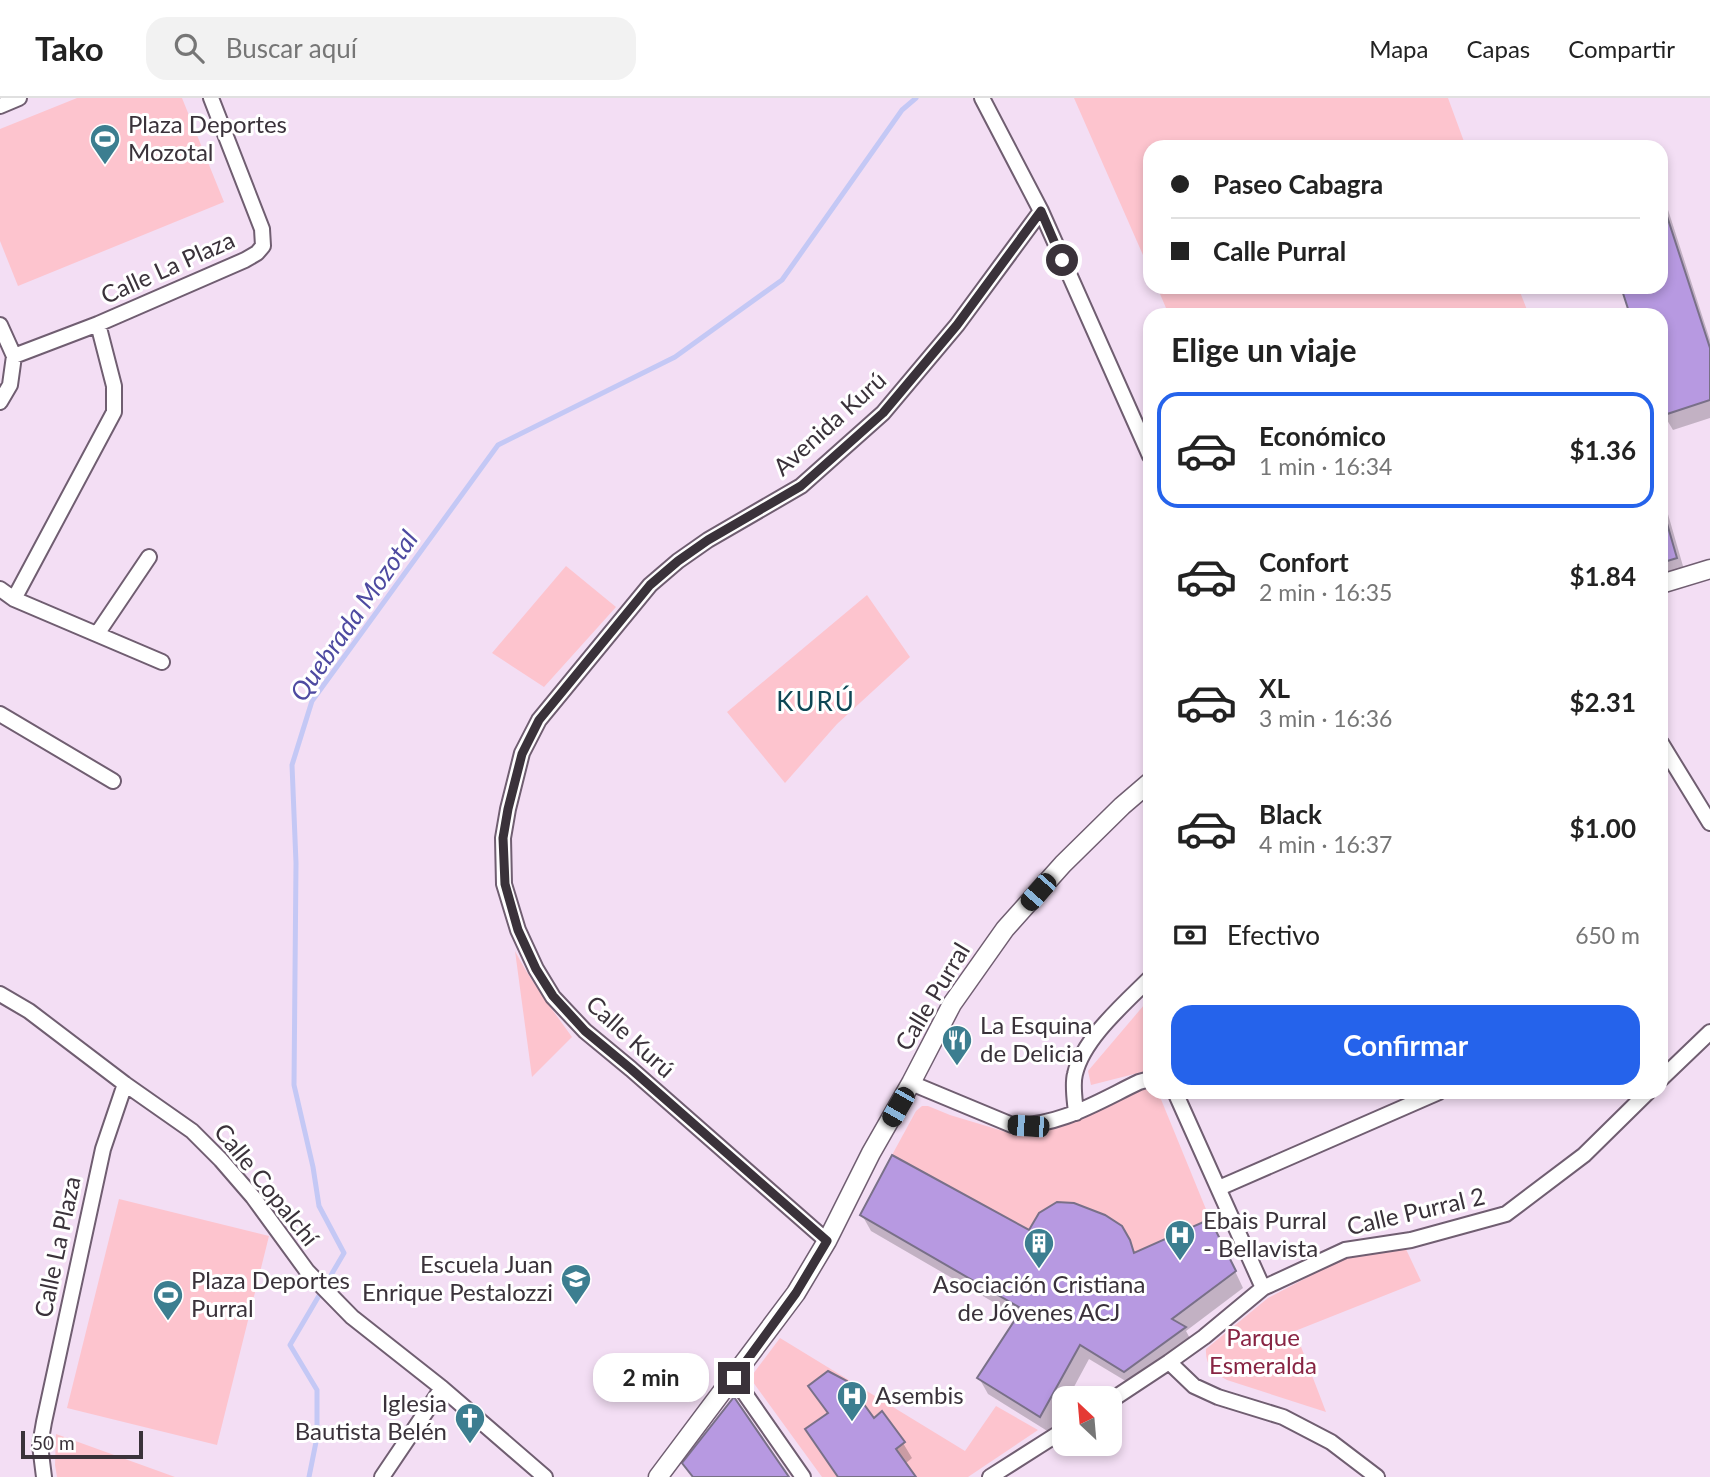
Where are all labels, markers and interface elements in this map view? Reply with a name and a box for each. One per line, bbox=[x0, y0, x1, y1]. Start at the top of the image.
search box bbox=[146, 17, 636, 80]
text: Tako bbox=[35, 28, 104, 68]
icon: search bbox=[170, 29, 208, 67]
text: Buscar aquí bbox=[226, 32, 357, 64]
text: Mapa bbox=[1369, 34, 1428, 63]
text: Capas bbox=[1466, 34, 1530, 63]
text: Compartir bbox=[1568, 34, 1675, 63]
place label: Plaza Deportes Mozotal bbox=[128, 109, 287, 166]
sports icon: Plaza Deportes Mozotal bbox=[88, 122, 122, 166]
text: Paseo Cabagra bbox=[1213, 168, 1383, 200]
street label: Calle La Plaza bbox=[96, 224, 239, 309]
text: Calle Purral bbox=[1213, 235, 1346, 267]
route start bbox=[1046, 244, 1078, 276]
text: Elige un viaje bbox=[1171, 330, 1356, 369]
street label: Avenida Kurú bbox=[767, 365, 891, 481]
icon: car bbox=[1175, 419, 1238, 482]
text: Económico bbox=[1259, 420, 1386, 452]
text: $1.36 bbox=[1570, 434, 1636, 466]
text: 1 min · 16:34 bbox=[1259, 452, 1392, 480]
water label: Quebrada Mozotal bbox=[282, 524, 424, 707]
icon: car bbox=[1175, 545, 1238, 608]
text: Confort bbox=[1259, 546, 1349, 578]
text: $1.84 bbox=[1570, 560, 1636, 592]
text: 2 min · 16:35 bbox=[1259, 578, 1392, 606]
icon: car bbox=[1175, 671, 1238, 734]
text: XL bbox=[1259, 672, 1290, 704]
district label: KURÚ bbox=[776, 685, 856, 717]
text: $2.31 bbox=[1570, 686, 1636, 718]
text: 3 min · 16:36 bbox=[1259, 704, 1392, 732]
icon: car bbox=[1175, 797, 1238, 860]
text: Black bbox=[1259, 798, 1322, 830]
text: $1.00 bbox=[1570, 812, 1636, 844]
text: 4 min · 16:37 bbox=[1259, 830, 1392, 858]
car bbox=[1017, 869, 1060, 915]
icon: cash bbox=[1171, 916, 1209, 954]
text: Efectivo bbox=[1227, 919, 1320, 951]
text: 650 m bbox=[1575, 921, 1640, 949]
street label: Calle Purral bbox=[888, 937, 975, 1055]
street label: Calle Kurú bbox=[581, 989, 681, 1083]
button: Confirmar bbox=[1171, 1005, 1640, 1085]
place label: La Esquina de Delicia bbox=[980, 1010, 1092, 1067]
restaurant icon: La Esquina de Delicia bbox=[940, 1023, 974, 1067]
car bbox=[879, 1084, 918, 1130]
car bbox=[1007, 1114, 1050, 1138]
street label: Calle Copalchí bbox=[209, 1117, 326, 1252]
street label: Calle La Plaza bbox=[27, 1174, 86, 1320]
street label: Calle Purral 2 bbox=[1344, 1181, 1487, 1240]
place label: Ebais Purral - Bellavista bbox=[1203, 1205, 1327, 1262]
hospital icon: Ebais Purral - Bellavista bbox=[1163, 1218, 1197, 1262]
building icon: Asociación Cristiana de Jóvenes ACJ bbox=[1022, 1226, 1056, 1270]
place label: Escuela Juan Enrique Pestalozzi bbox=[362, 1249, 553, 1306]
school or university icon: Escuela Juan Enrique Pestalozzi bbox=[559, 1262, 593, 1306]
place label: Plaza Deportes Purral bbox=[191, 1265, 350, 1322]
place label: Asociación Cristiana de Jóvenes ACJ bbox=[933, 1269, 1145, 1326]
sports icon: Plaza Deportes Purral bbox=[151, 1278, 185, 1322]
park label: Parque Esmeralda bbox=[1209, 1322, 1317, 1379]
callout: 2 min bbox=[594, 1354, 710, 1402]
route end bbox=[718, 1362, 750, 1394]
text: 2 min bbox=[622, 1363, 680, 1391]
hospital icon: Asembis bbox=[835, 1379, 869, 1423]
place label: Asembis bbox=[875, 1380, 964, 1409]
north arrow bbox=[1052, 1386, 1122, 1456]
map controls bbox=[1052, 1386, 1122, 1456]
place label: Iglesia Bautista Belén bbox=[295, 1388, 447, 1445]
church icon: Iglesia Bautista Belén bbox=[453, 1401, 487, 1445]
scale bar bbox=[21, 1428, 144, 1460]
text: 50 m bbox=[32, 1431, 75, 1454]

